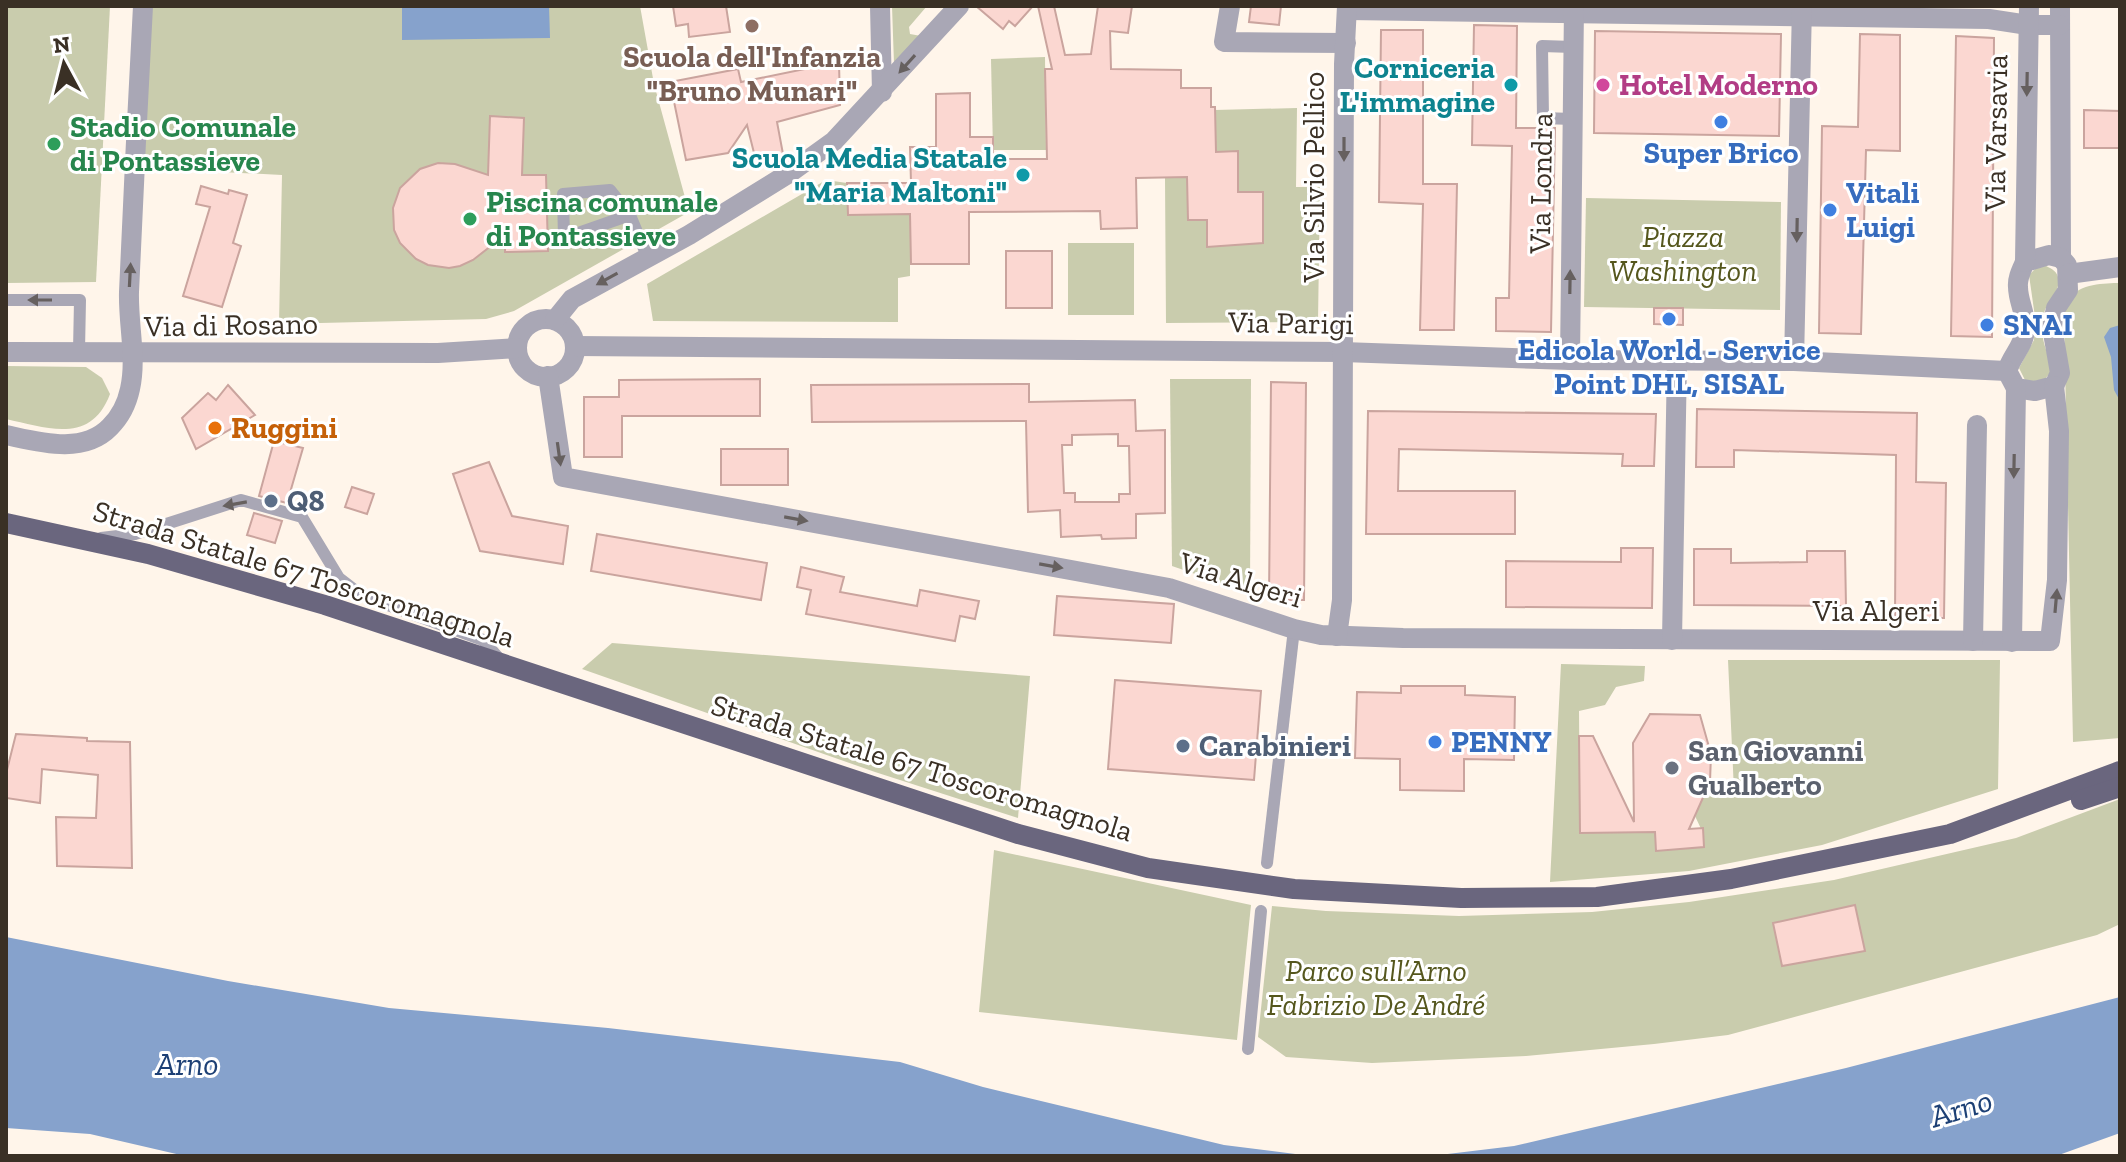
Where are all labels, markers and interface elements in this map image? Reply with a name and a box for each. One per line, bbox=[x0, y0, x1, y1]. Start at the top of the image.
marker: Scuola dell'Infanzia "Bruno Munari" bbox=[743, 17, 761, 35]
north arrow bbox=[24, 24, 104, 104]
text: N bbox=[52, 30, 72, 59]
place label: Scuola dell'Infanzia "Bruno Munari" bbox=[623, 39, 881, 109]
place label: Corniceria L'immagine bbox=[1340, 50, 1495, 120]
one-way arrow bbox=[899, 54, 916, 74]
street label: Via Varsavia bbox=[1977, 54, 2015, 213]
place label: Hotel Moderno bbox=[1619, 67, 1818, 103]
street label: Via Silvio Pellico bbox=[1296, 72, 1332, 283]
one-way arrow bbox=[2021, 72, 2033, 97]
marker: Corniceria L'immagine bbox=[1502, 76, 1520, 94]
marker: Hotel Moderno bbox=[1594, 76, 1612, 94]
place label: Stadio Comunale di Pontassieve bbox=[70, 109, 296, 179]
street label: Via Londra bbox=[1522, 112, 1560, 255]
marker: Super Brico bbox=[1712, 113, 1730, 131]
marker: Stadio Comunale di Pontassieve bbox=[45, 135, 63, 153]
place label: Super Brico bbox=[1644, 135, 1799, 171]
one-way arrow bbox=[1338, 137, 1350, 162]
place label: Scuola Media Statale "Maria Maltoni" bbox=[732, 140, 1007, 210]
marker: Scuola Media Statale "Maria Maltoni" bbox=[1014, 166, 1032, 184]
place label: Vitali Luigi bbox=[1846, 175, 1919, 245]
place label: Piscina comunale di Pontassieve bbox=[486, 184, 718, 254]
marker: Vitali Luigi bbox=[1821, 201, 1839, 219]
marker: Piscina comunale di Pontassieve bbox=[461, 210, 479, 228]
one-way arrow bbox=[1791, 218, 1804, 243]
park label: Piazza Washington bbox=[1609, 219, 1757, 289]
one-way arrow bbox=[124, 262, 137, 287]
one-way arrow bbox=[1564, 269, 1576, 294]
one-way arrow bbox=[595, 272, 618, 286]
one-way arrow bbox=[27, 294, 52, 306]
street label: Via Parigi bbox=[1227, 304, 1354, 342]
street label: Via di Rosano bbox=[143, 305, 318, 345]
place label: SNAI bbox=[2003, 307, 2073, 343]
marker: Edicola World - Service Point DHL, SISAL bbox=[1660, 310, 1678, 328]
marker: SNAI bbox=[1978, 316, 1996, 334]
place label: Edicola World - Service Point DHL, SISAL bbox=[1518, 332, 1820, 402]
place label: Ruggini bbox=[231, 410, 337, 446]
marker: Ruggini bbox=[206, 419, 224, 437]
one-way arrow bbox=[554, 441, 566, 466]
one-way arrow bbox=[2008, 454, 2020, 479]
place label: Q8 bbox=[287, 483, 325, 519]
marker: Q8 bbox=[262, 492, 280, 510]
street label: Strada Statale 67 Toscoromagnola bbox=[89, 493, 519, 655]
one-way arrow bbox=[222, 499, 247, 511]
one-way arrow bbox=[783, 513, 808, 525]
street label: Via Algeri bbox=[1174, 544, 1307, 616]
one-way arrow bbox=[1039, 560, 1064, 572]
one-way arrow bbox=[2049, 588, 2062, 613]
street label: Via Algeri bbox=[1812, 593, 1939, 629]
street label: Strada Statale 67 Toscoromagnola bbox=[707, 687, 1137, 849]
place label: PENNY bbox=[1451, 724, 1552, 760]
place label: Carabinieri bbox=[1199, 728, 1351, 764]
marker: PENNY bbox=[1426, 733, 1444, 751]
place label: San Giovanni Gualberto bbox=[1688, 733, 1863, 803]
marker: Carabinieri bbox=[1174, 737, 1192, 755]
marker: San Giovanni Gualberto bbox=[1663, 759, 1681, 777]
park label: Parco sull’Arno Fabrizio De André bbox=[1267, 953, 1485, 1023]
water label: Arno bbox=[154, 1045, 219, 1083]
water label: Arno bbox=[1924, 1081, 1997, 1136]

